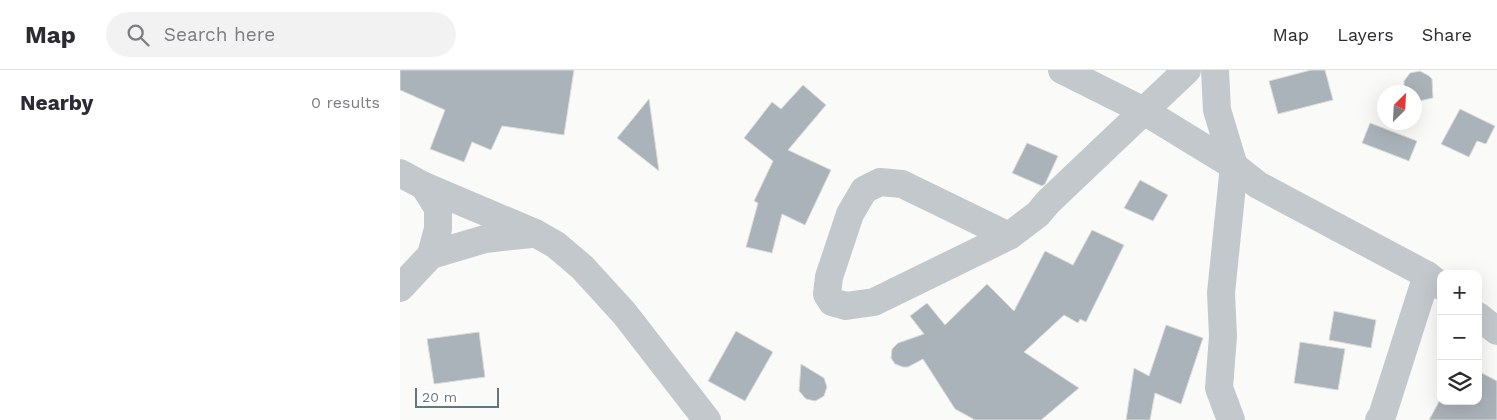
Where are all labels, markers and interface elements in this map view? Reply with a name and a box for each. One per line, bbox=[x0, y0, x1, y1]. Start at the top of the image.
search box bbox=[106, 12, 456, 57]
text: Map bbox=[25, 21, 76, 49]
icon: search bbox=[124, 21, 152, 49]
text: Search here bbox=[164, 23, 275, 46]
text: Map bbox=[1272, 24, 1309, 45]
text: Layers bbox=[1337, 24, 1394, 45]
text: Share bbox=[1422, 24, 1472, 45]
north arrow bbox=[1377, 85, 1422, 130]
text: Nearby bbox=[20, 90, 93, 115]
text: 0 results bbox=[311, 93, 380, 112]
map controls bbox=[1437, 270, 1482, 405]
button: + bbox=[1437, 270, 1482, 315]
button: − bbox=[1437, 315, 1482, 360]
button: layers bbox=[1437, 360, 1482, 405]
scale bar bbox=[415, 385, 499, 408]
text: 20 m bbox=[422, 389, 457, 405]

